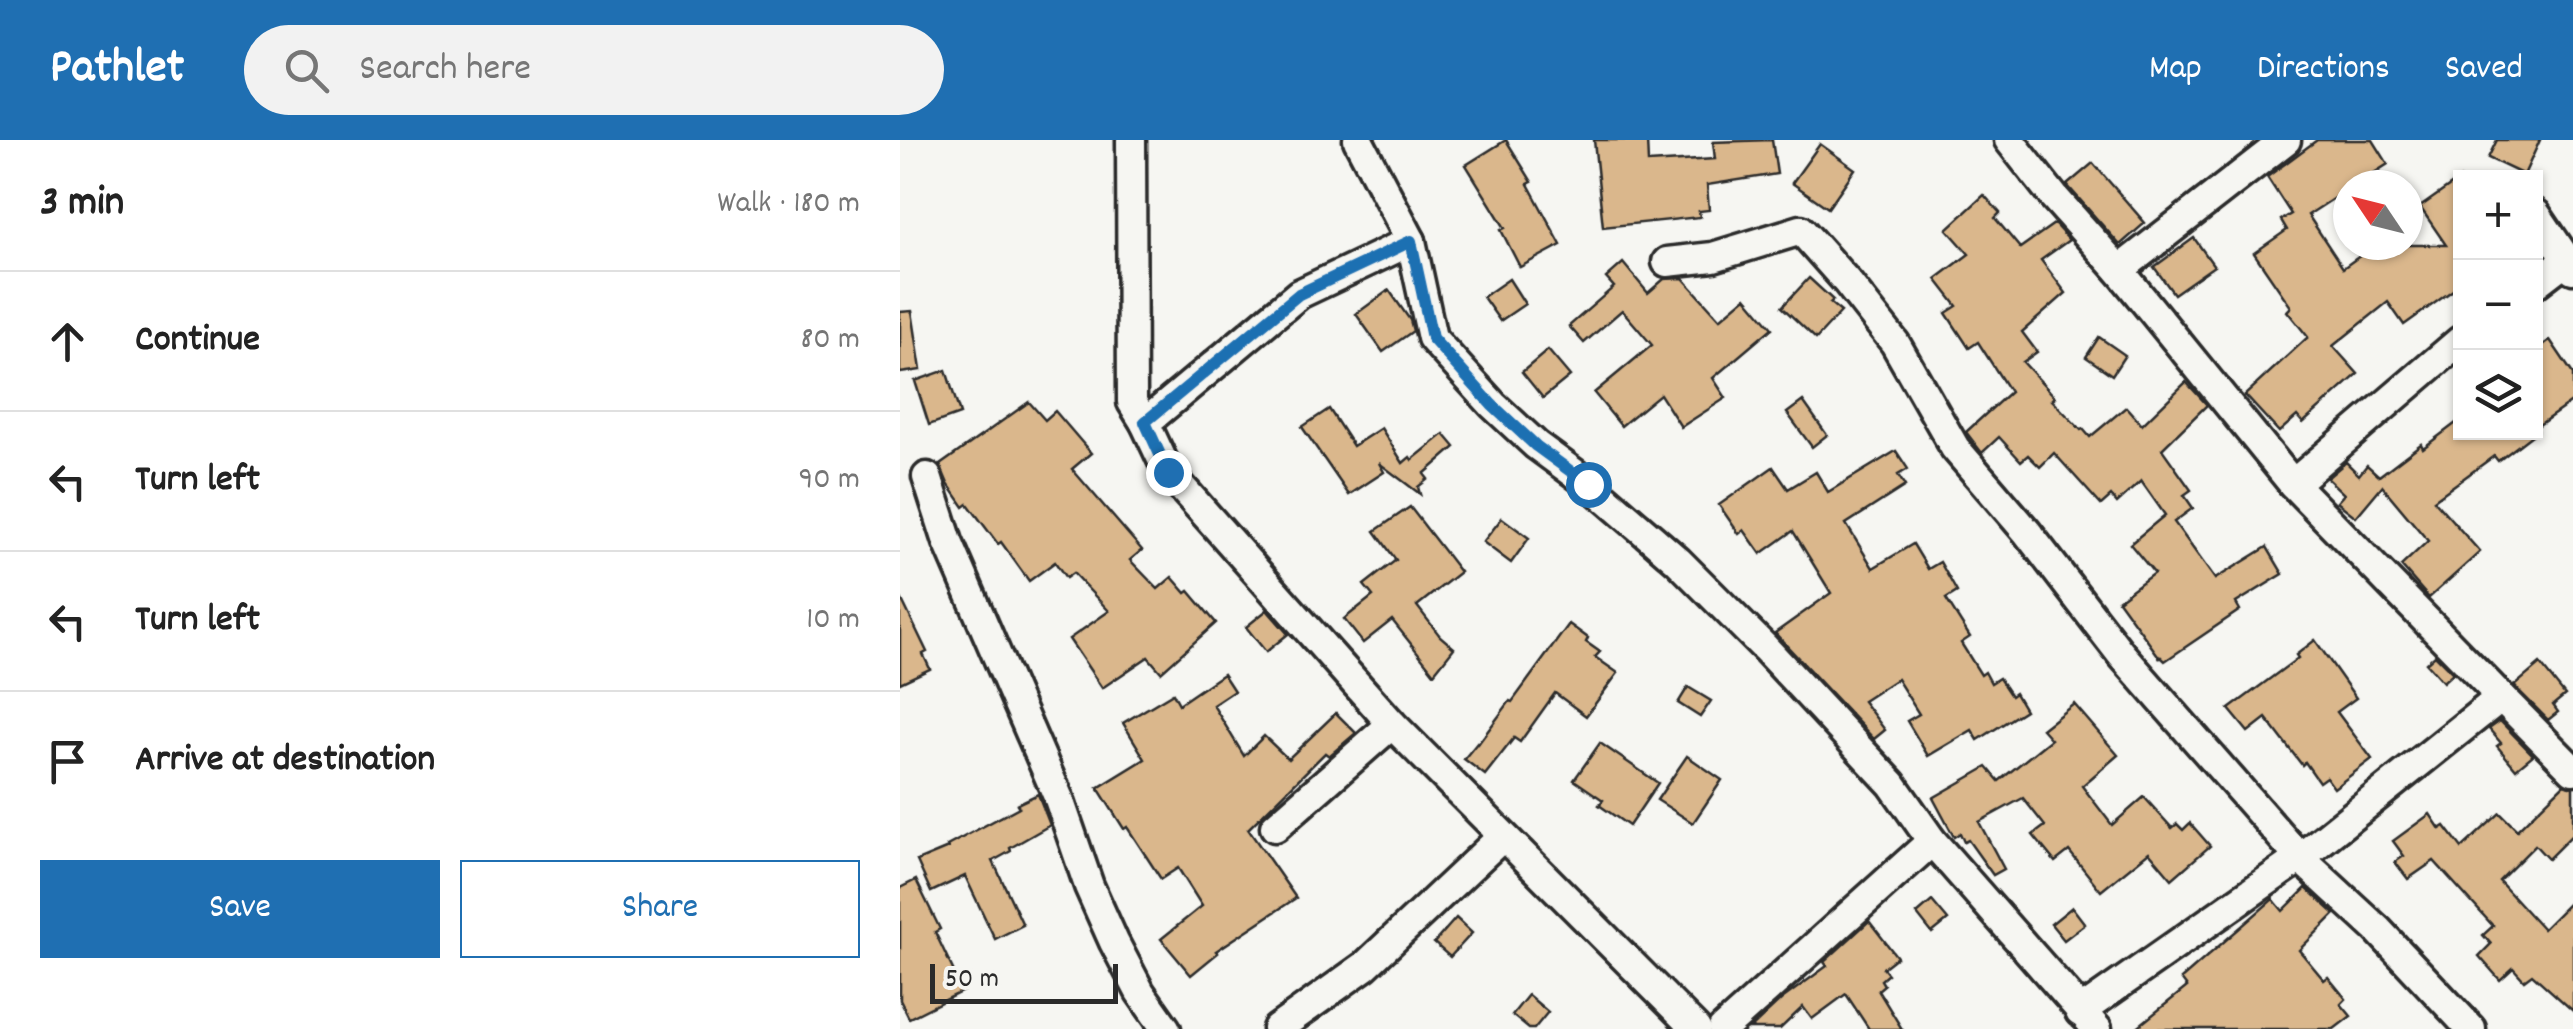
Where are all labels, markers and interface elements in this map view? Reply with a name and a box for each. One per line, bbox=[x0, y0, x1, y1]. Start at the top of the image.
search box bbox=[244, 25, 944, 115]
text: Pathlet bbox=[50, 36, 184, 105]
icon: search bbox=[279, 43, 334, 98]
text: Search here bbox=[359, 43, 531, 98]
text: Map bbox=[2149, 45, 2202, 95]
text: Directions bbox=[2257, 45, 2390, 95]
text: Saved bbox=[2445, 45, 2523, 95]
north arrow bbox=[2333, 170, 2423, 260]
map controls bbox=[2453, 170, 2543, 440]
button: + bbox=[2453, 170, 2543, 260]
text: 3 min bbox=[40, 175, 124, 235]
text: Walk · 180 m bbox=[717, 182, 860, 228]
button: − bbox=[2453, 260, 2543, 350]
icon: ahead bbox=[40, 314, 95, 369]
text: Continue bbox=[135, 314, 260, 369]
text: 80 m bbox=[800, 318, 860, 364]
button: layers bbox=[2453, 350, 2543, 440]
route end bbox=[1146, 450, 1192, 496]
icon: left bbox=[40, 454, 95, 509]
text: Turn left bbox=[135, 454, 260, 509]
text: 90 m bbox=[799, 458, 860, 504]
route start bbox=[1566, 462, 1612, 508]
icon: left bbox=[40, 594, 95, 649]
text: Turn left bbox=[135, 594, 260, 649]
text: 10 m bbox=[806, 598, 860, 644]
icon: arrive bbox=[40, 734, 95, 789]
text: Arrive at destination bbox=[135, 734, 435, 789]
button: Save bbox=[40, 860, 440, 958]
button: Share bbox=[460, 860, 860, 958]
scale bar bbox=[930, 959, 1118, 1004]
text: 50 m bbox=[945, 961, 999, 1001]

